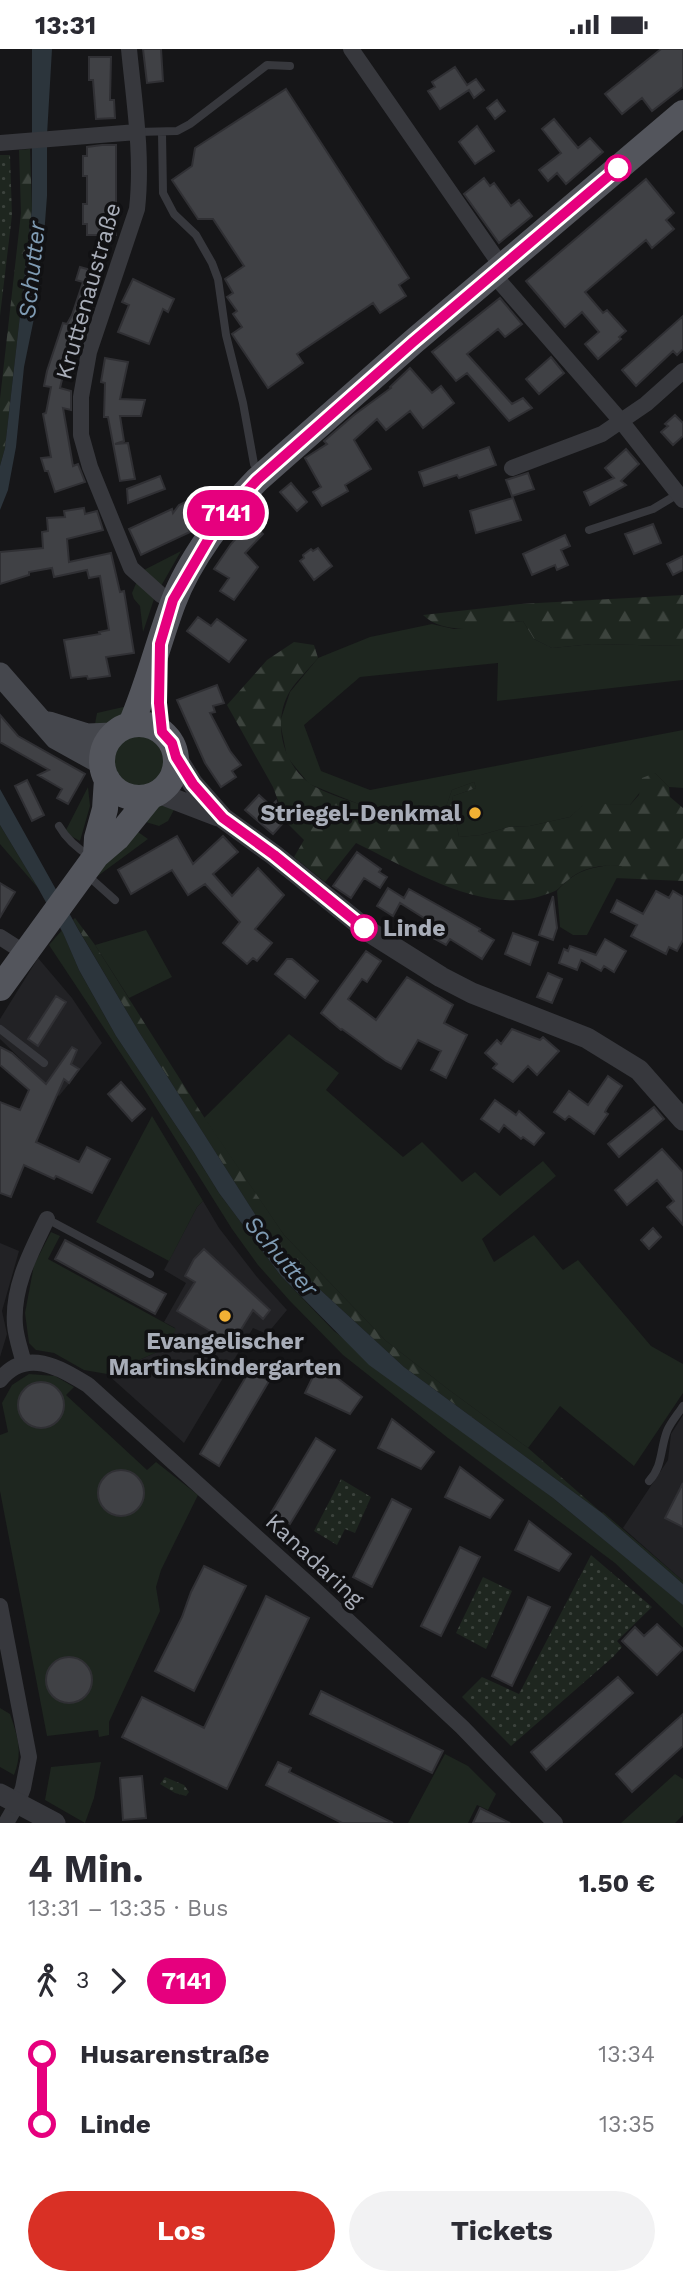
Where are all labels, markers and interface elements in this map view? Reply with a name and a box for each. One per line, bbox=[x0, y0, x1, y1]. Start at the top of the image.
text: 13:31 bbox=[35, 10, 96, 40]
unlabelled marker bbox=[605, 155, 631, 181]
street label: Kruttenaustraße bbox=[50, 200, 127, 383]
water label: Schutter bbox=[13, 218, 51, 320]
line badge: 7141 bbox=[177, 490, 275, 536]
text: 7141 bbox=[201, 499, 251, 527]
place label: Striegel-Denkmal bbox=[260, 800, 461, 827]
marker: Striegel-Denkmal bbox=[467, 805, 483, 821]
marker: Linde bbox=[351, 915, 377, 941]
place label: Linde bbox=[383, 915, 446, 942]
water label: Schutter bbox=[238, 1210, 325, 1303]
marker: Evangelischer Martinskindergarten bbox=[217, 1308, 233, 1324]
place label: Evangelischer Martinskindergarten bbox=[108, 1328, 342, 1381]
street label: Kanadaring bbox=[260, 1508, 370, 1613]
text: 4 Min. bbox=[28, 1847, 144, 1891]
text: 1.50 € bbox=[579, 1868, 655, 1898]
text: 13:31 – 13:35 · Bus bbox=[28, 1895, 228, 1922]
icon: walk bbox=[28, 1962, 66, 2000]
icon: forward bbox=[99, 1962, 137, 2000]
text: 3 bbox=[76, 1967, 89, 1994]
text: 7141 bbox=[161, 1967, 212, 1995]
text: Husarenstraße bbox=[80, 2039, 270, 2069]
text: 13:34 bbox=[598, 2041, 655, 2068]
text: Linde bbox=[80, 2109, 151, 2139]
text: 13:35 bbox=[599, 2111, 655, 2138]
button: Los bbox=[28, 2191, 335, 2271]
button: Tickets bbox=[349, 2191, 655, 2271]

